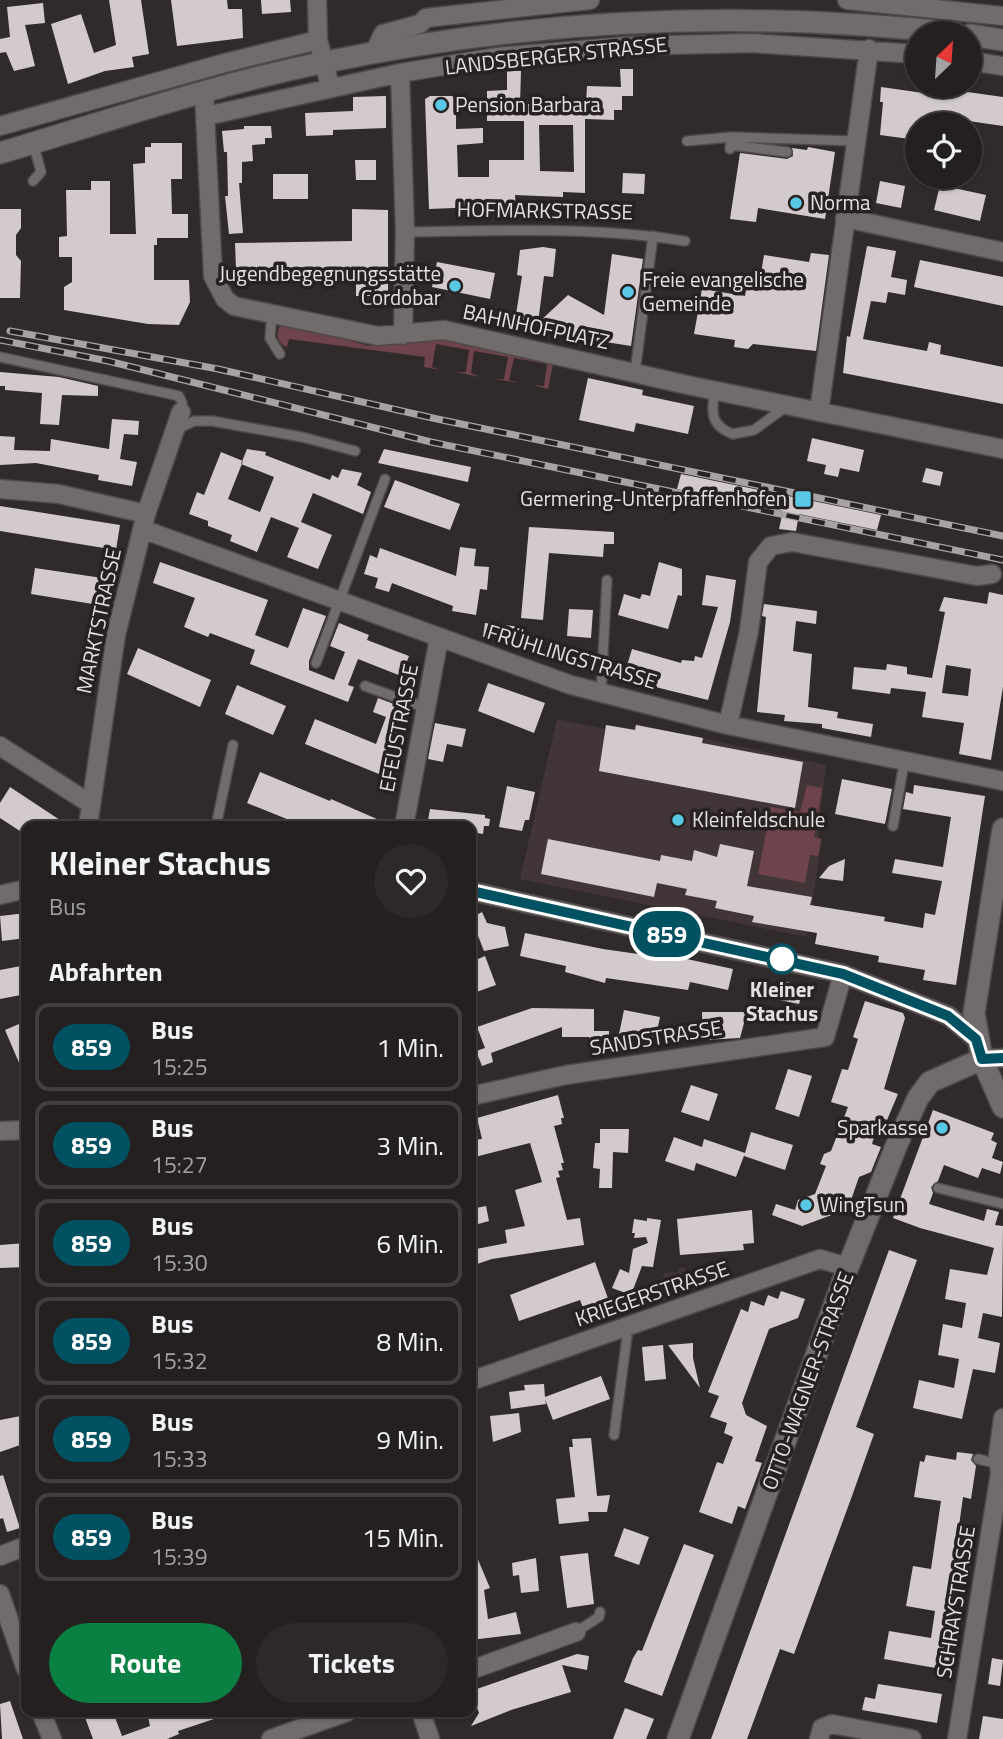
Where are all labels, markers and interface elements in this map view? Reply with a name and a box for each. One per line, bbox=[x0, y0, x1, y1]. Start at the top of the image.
north arrow bbox=[905, 21, 982, 98]
map controls bbox=[905, 21, 982, 189]
street label: LANDSBERGER STRASSE bbox=[443, 27, 669, 83]
place label: Pension Barbara bbox=[455, 88, 601, 120]
marker: Pension Barbara bbox=[433, 97, 449, 113]
button: locate bbox=[905, 112, 982, 189]
place label: Norma bbox=[810, 186, 871, 218]
street label: HOFMARKSTRASSE bbox=[457, 192, 633, 228]
marker: Norma bbox=[788, 195, 804, 211]
place label: Jugendbegegnungsstätte Cordobar bbox=[219, 257, 441, 313]
place label: Freie evangelische Gemeinde bbox=[642, 263, 804, 319]
marker: Jugendbegegnungsstätte Cordobar bbox=[447, 278, 463, 294]
marker: Freie evangelische Gemeinde bbox=[620, 284, 636, 300]
street label: BAHNHOFPLATZ bbox=[460, 295, 612, 357]
place label: Germering-Unterpfaffenhofen bbox=[520, 482, 787, 514]
marker: Germering-Unterpfaffenhofen bbox=[793, 489, 813, 509]
street label: MARKTSTRASSE bbox=[67, 545, 129, 697]
street label: FRÜHLINGSTRASSE bbox=[483, 615, 661, 697]
street label: EFEUSTRASSE bbox=[370, 661, 426, 795]
place label: Kleinfeldschule bbox=[692, 803, 825, 835]
marker: Kleinfeldschule bbox=[670, 812, 686, 828]
text: Kleiner Stachus bbox=[49, 838, 271, 888]
button: heart bbox=[374, 844, 448, 918]
text: Bus bbox=[49, 889, 86, 924]
line badge: 859 bbox=[627, 911, 707, 957]
text: 859 bbox=[647, 916, 687, 952]
marker: Kleiner Stachus bbox=[767, 944, 797, 974]
text: Abfahrten bbox=[49, 952, 163, 991]
place label: Kleiner Stachus bbox=[746, 973, 818, 1029]
text: Bus bbox=[151, 1010, 193, 1049]
street label: SANDSTRASSE bbox=[587, 1011, 724, 1063]
text: 1 Min. bbox=[377, 1028, 444, 1067]
text: 859 bbox=[71, 1029, 112, 1065]
text: 15:25 bbox=[151, 1049, 208, 1084]
text: Bus bbox=[151, 1108, 193, 1147]
place label: Sparkasse bbox=[837, 1111, 928, 1143]
marker: Sparkasse bbox=[934, 1120, 950, 1136]
text: 3 Min. bbox=[377, 1126, 444, 1165]
text: 859 bbox=[71, 1127, 112, 1163]
text: 15:27 bbox=[151, 1147, 208, 1182]
place label: WingTsun bbox=[820, 1188, 905, 1220]
marker: WingTsun bbox=[798, 1197, 814, 1213]
text: Bus bbox=[151, 1206, 193, 1245]
text: 6 Min. bbox=[377, 1224, 444, 1263]
text: 859 bbox=[71, 1225, 112, 1261]
text: 15:30 bbox=[151, 1245, 208, 1280]
street label: KRIEGERSTRASSE bbox=[570, 1252, 733, 1334]
street label: OTTO-WAGNER-STRASSE bbox=[753, 1267, 861, 1494]
text: Bus bbox=[151, 1304, 193, 1343]
text: 8 Min. bbox=[377, 1322, 444, 1361]
text: 859 bbox=[71, 1323, 112, 1359]
text: 15:32 bbox=[151, 1343, 208, 1378]
text: Bus bbox=[151, 1402, 193, 1441]
text: 9 Min. bbox=[377, 1420, 444, 1459]
text: 859 bbox=[71, 1421, 112, 1457]
text: 15:33 bbox=[151, 1441, 208, 1476]
text: Bus bbox=[151, 1500, 193, 1539]
text: 15 Min. bbox=[362, 1518, 444, 1557]
text: 859 bbox=[71, 1519, 112, 1555]
street label: SCHRAYSTRASSE bbox=[927, 1523, 983, 1680]
text: 15:39 bbox=[151, 1539, 208, 1574]
button: Route bbox=[49, 1623, 242, 1703]
button: Tickets bbox=[256, 1623, 448, 1703]

